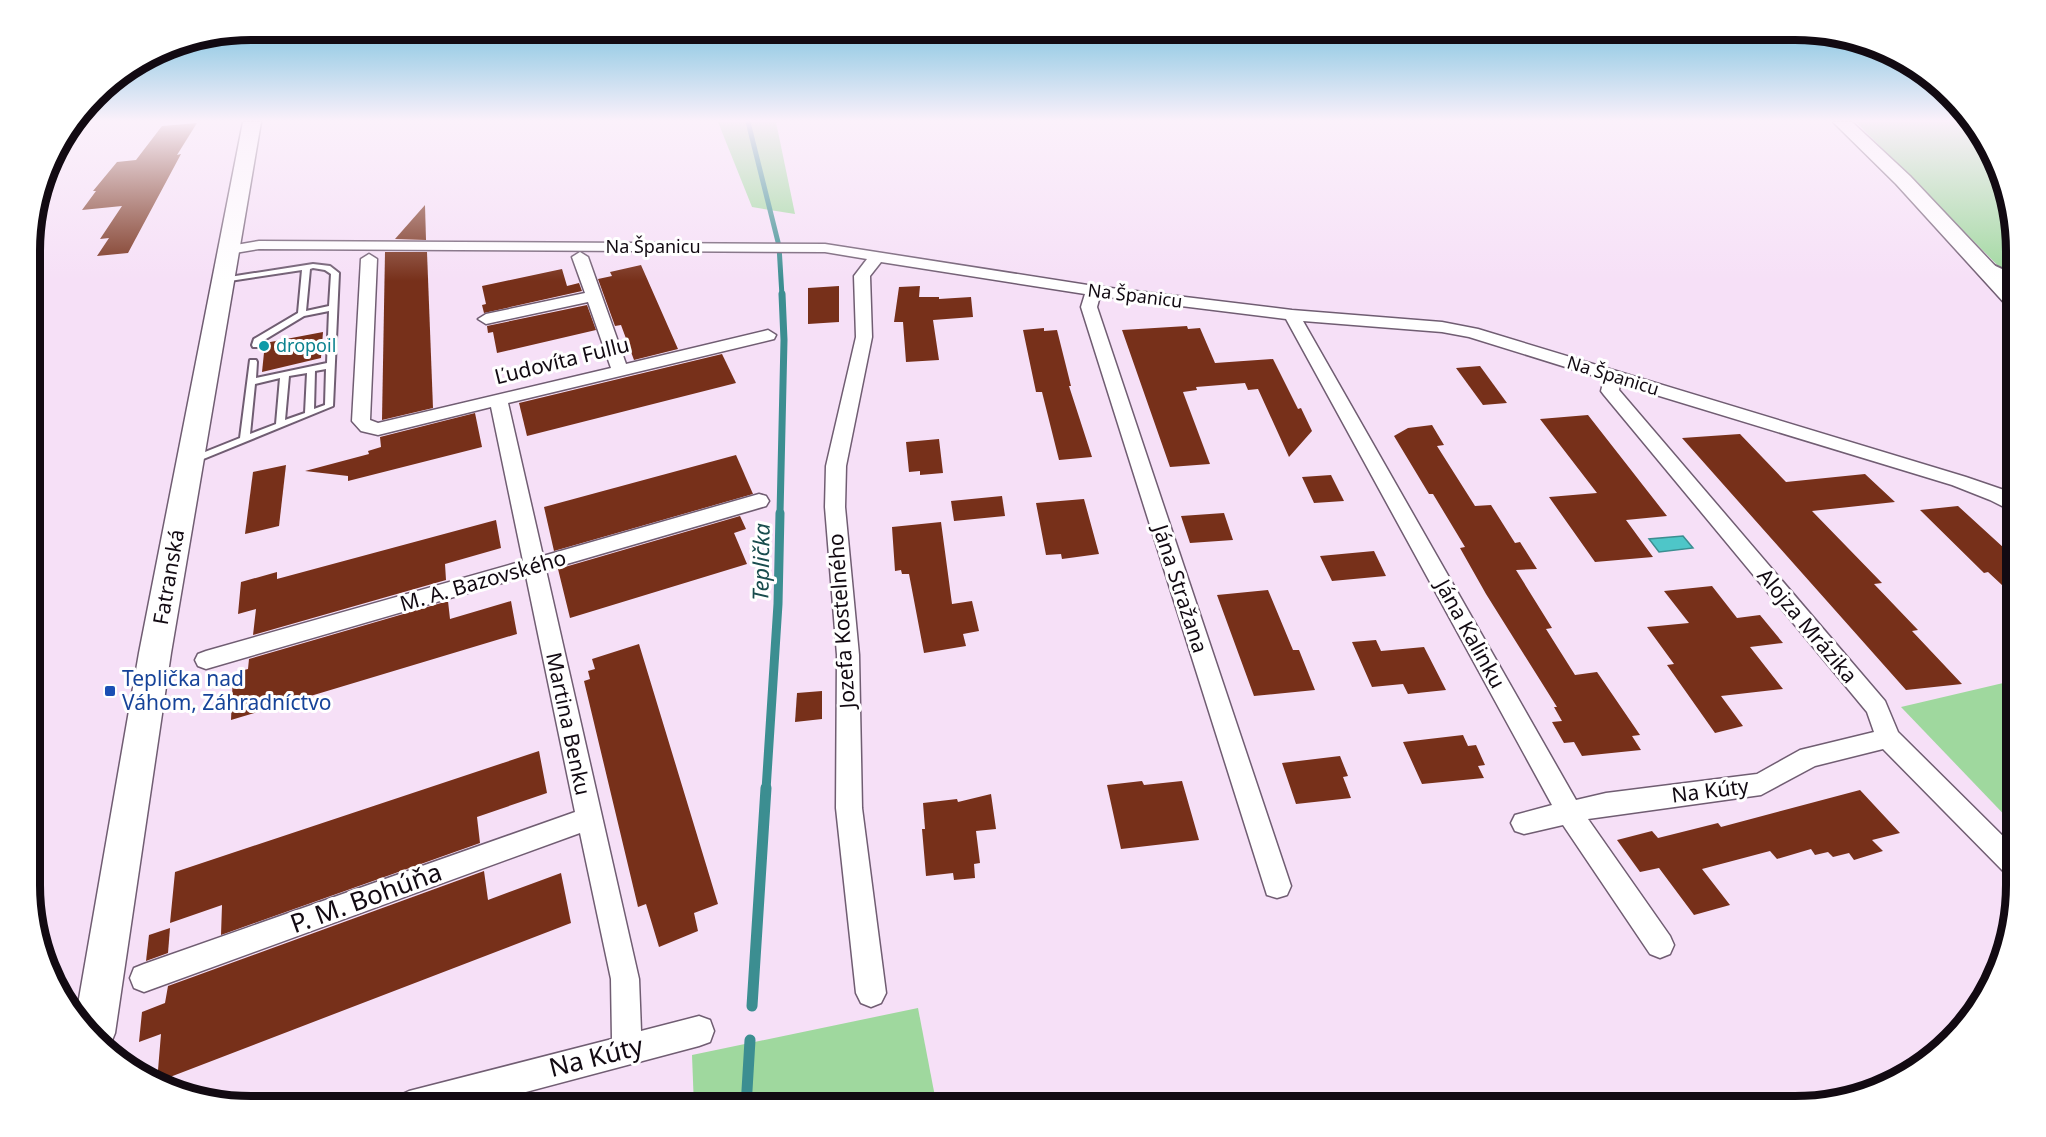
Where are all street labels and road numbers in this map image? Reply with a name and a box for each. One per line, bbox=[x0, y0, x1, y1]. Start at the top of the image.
street label: Na Španicu bbox=[605, 234, 701, 258]
street label: Na Španicu bbox=[1086, 277, 1184, 313]
street label: Ľudovíta Fullu bbox=[492, 330, 632, 390]
street label: Na Španicu bbox=[1564, 350, 1662, 400]
street label: Jána Stražana bbox=[1146, 519, 1215, 656]
street label: Fatranská bbox=[146, 527, 190, 627]
street label: Jozefa Kostelného bbox=[821, 533, 861, 712]
street label: M. A. Bazovského bbox=[396, 543, 569, 617]
street label: Alojza Mrázika bbox=[1752, 562, 1864, 689]
street label: Jána Kalinku bbox=[1428, 572, 1512, 693]
street label: Martina Benku bbox=[540, 650, 598, 798]
street label: Na Kúty bbox=[1670, 771, 1750, 809]
street label: P. M. Bohúňa bbox=[285, 853, 446, 941]
street label: Na Kúty bbox=[545, 1027, 647, 1085]

